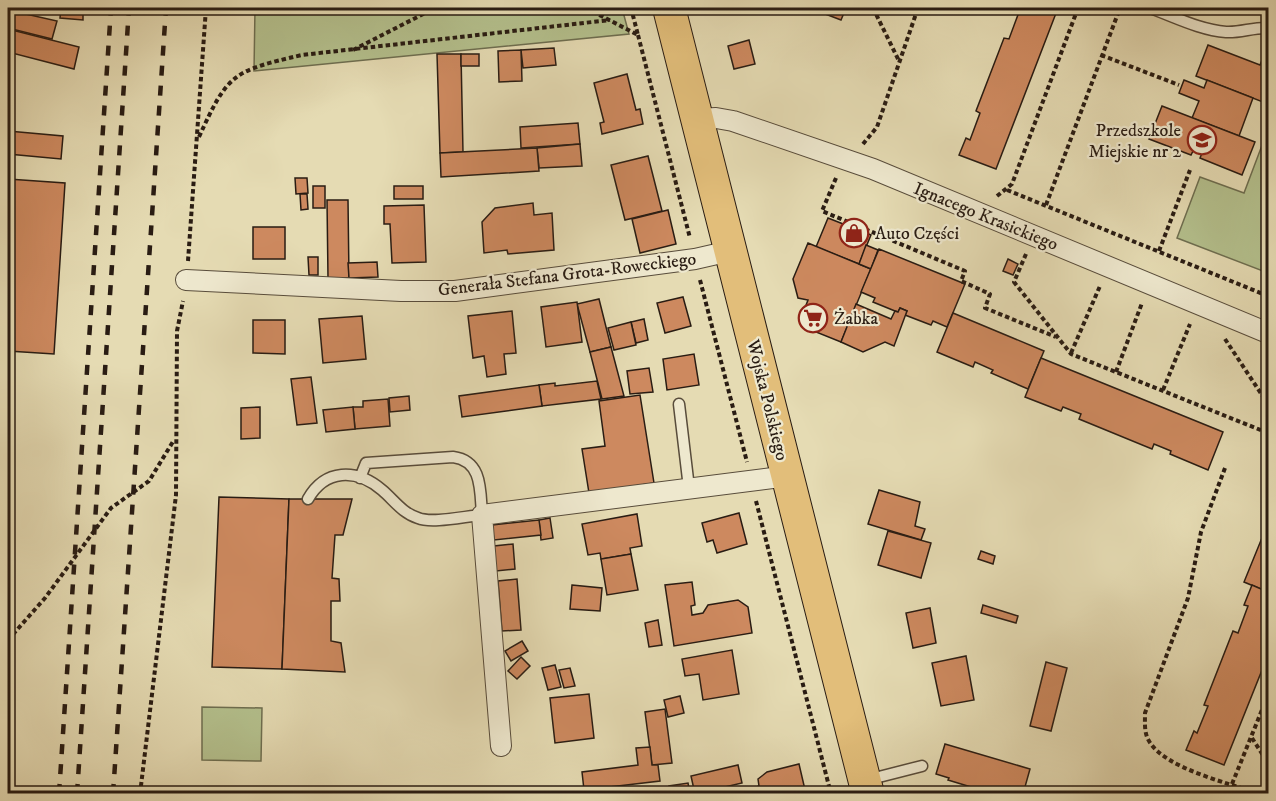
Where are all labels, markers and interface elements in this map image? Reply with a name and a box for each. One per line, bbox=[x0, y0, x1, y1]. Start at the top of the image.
place label: Przedszkole Miejskie nr 2 bbox=[1088, 120, 1181, 163]
school or university icon: Przedszkole Miejskie nr 2 bbox=[1186, 124, 1218, 156]
street label: Ignacego Krasickiego bbox=[910, 178, 1061, 256]
shop icon: Auto Części bbox=[838, 217, 870, 249]
place label: Auto Części bbox=[875, 223, 959, 245]
street label: Generała Stefana Grota-Roweckiego bbox=[437, 248, 698, 302]
supermarket icon: Żabka bbox=[797, 302, 829, 334]
place label: Żabka bbox=[834, 308, 878, 330]
street label: Wojska Polskiego bbox=[741, 337, 793, 463]

